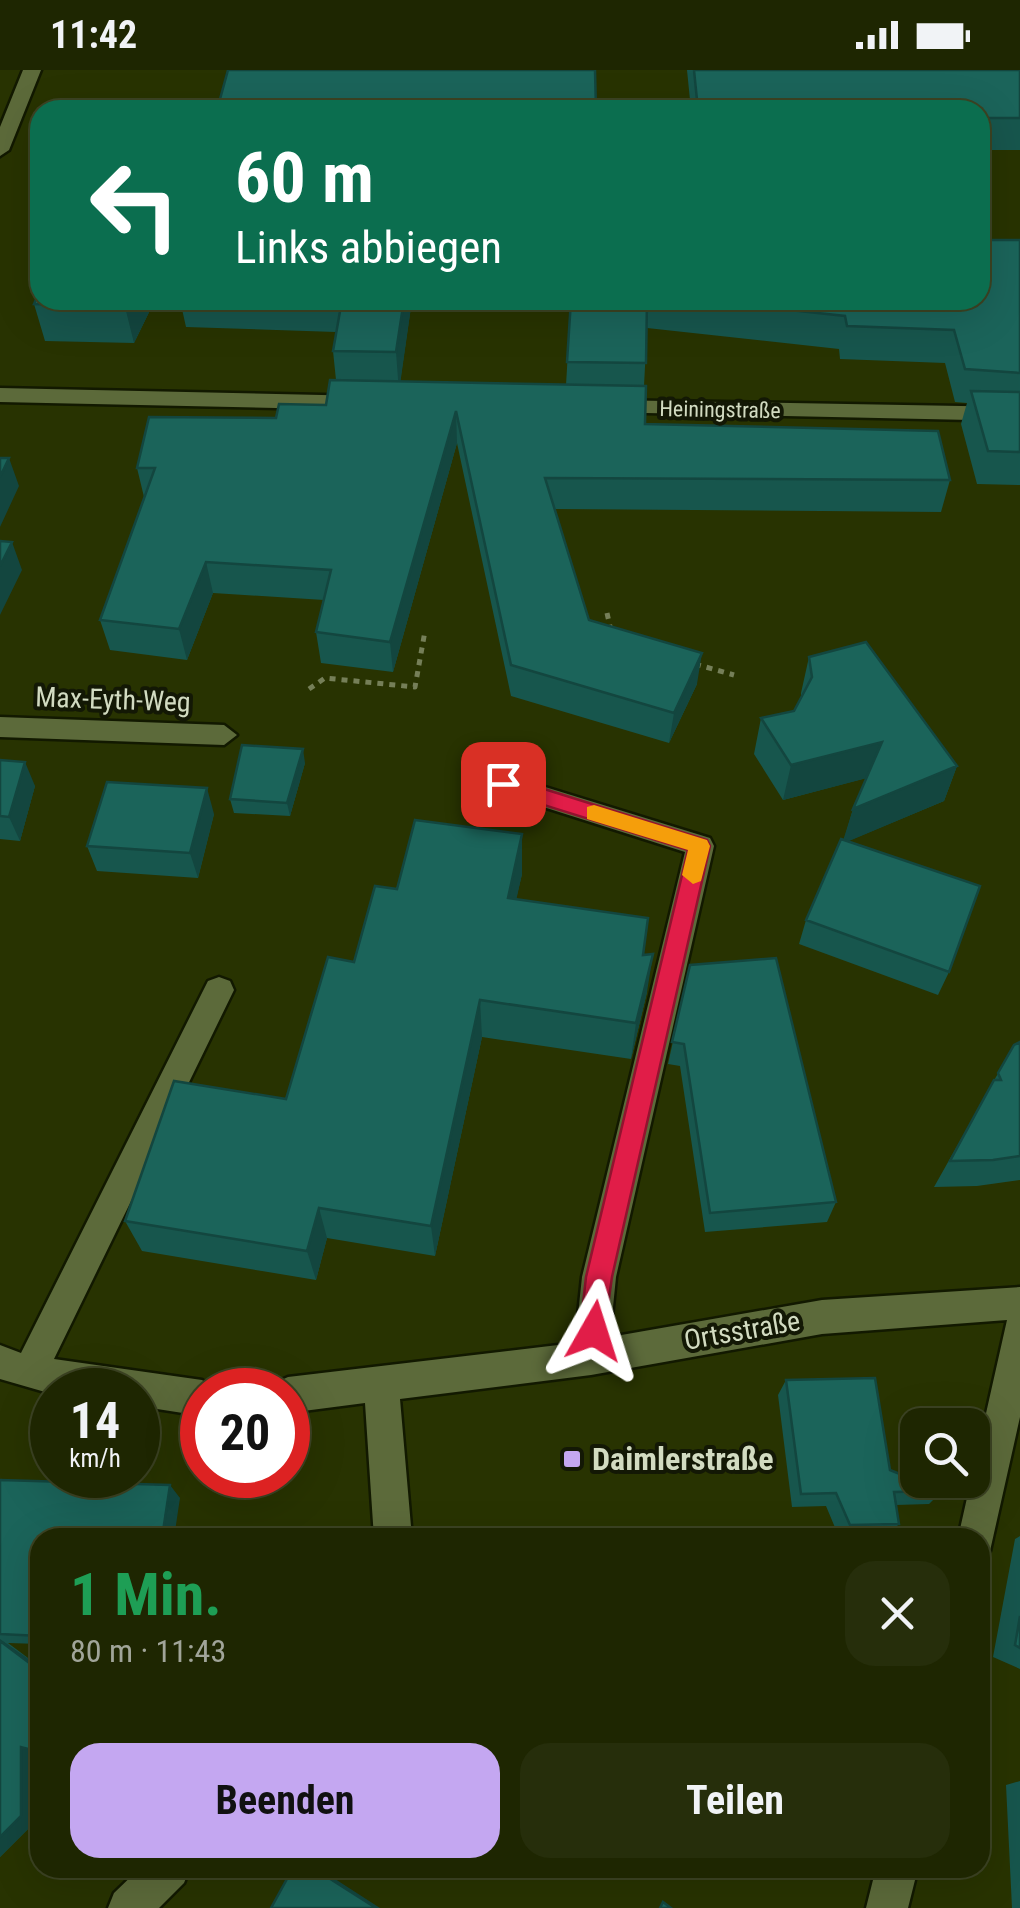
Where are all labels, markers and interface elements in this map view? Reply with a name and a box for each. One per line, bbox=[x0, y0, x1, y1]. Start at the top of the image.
text: 11:42 bbox=[50, 13, 137, 57]
text: 60 m bbox=[235, 137, 374, 219]
icon: left bbox=[70, 140, 200, 270]
text: Links abbiegen bbox=[235, 221, 502, 274]
street label: Heiningstraße bbox=[659, 396, 781, 423]
street label: Max-Eyth-Weg bbox=[35, 680, 191, 719]
pin bbox=[461, 742, 546, 827]
icon: arrive bbox=[476, 757, 531, 812]
position arrow bbox=[542, 1279, 646, 1383]
street label: Ortsstraße bbox=[681, 1304, 803, 1357]
speed limit sign: 20 bbox=[180, 1368, 310, 1498]
text: 14 bbox=[70, 1392, 120, 1450]
map controls bbox=[900, 1408, 990, 1498]
button: search bbox=[900, 1408, 990, 1498]
place label: Daimlerstraße bbox=[592, 1440, 774, 1478]
text: km/h bbox=[69, 1444, 121, 1473]
marker: Daimlerstraße bbox=[561, 1448, 583, 1470]
text: 1 Min. bbox=[70, 1559, 222, 1630]
button: close bbox=[845, 1561, 950, 1666]
text: 80 m · 11:43 bbox=[70, 1632, 226, 1670]
button: Beenden bbox=[70, 1743, 500, 1858]
button: Teilen bbox=[520, 1743, 950, 1858]

